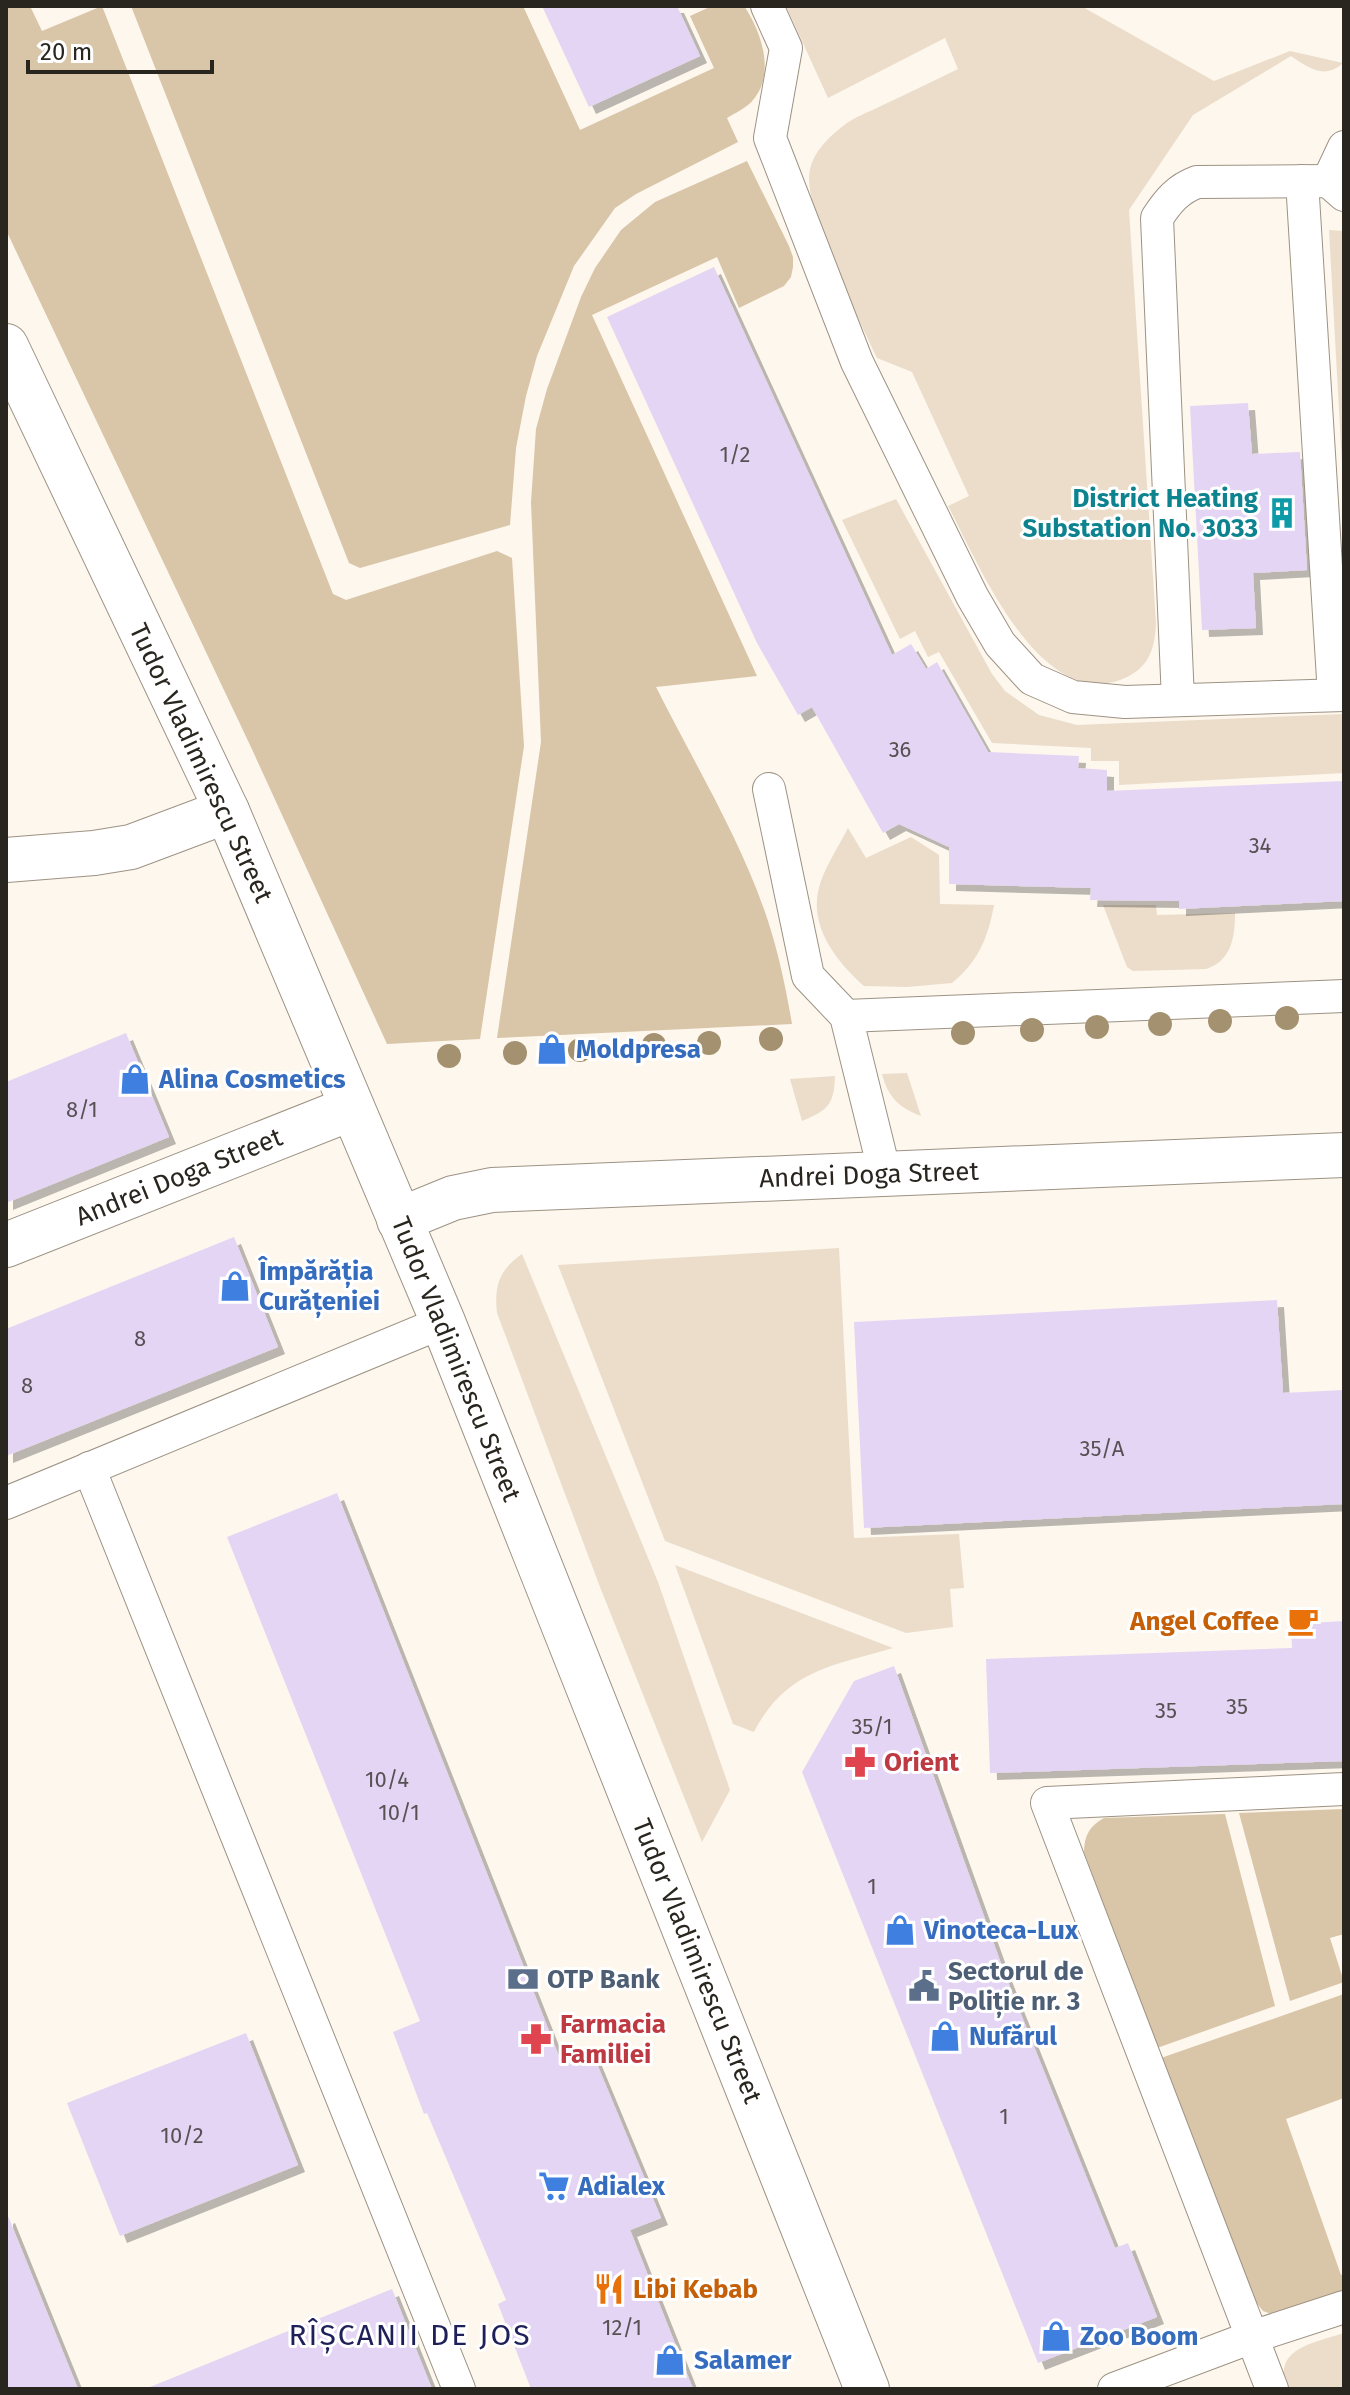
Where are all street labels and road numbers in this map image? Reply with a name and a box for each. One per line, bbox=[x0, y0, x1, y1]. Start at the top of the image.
street label: Tudor Vladimirescu Street bbox=[123, 619, 280, 908]
street label: Andrei Doga Street bbox=[71, 1121, 287, 1233]
street label: Andrei Doga Street bbox=[759, 1156, 980, 1194]
street label: Tudor Vladimirescu Street bbox=[385, 1212, 528, 1506]
street label: Tudor Vladimirescu Street bbox=[626, 1814, 769, 2108]

